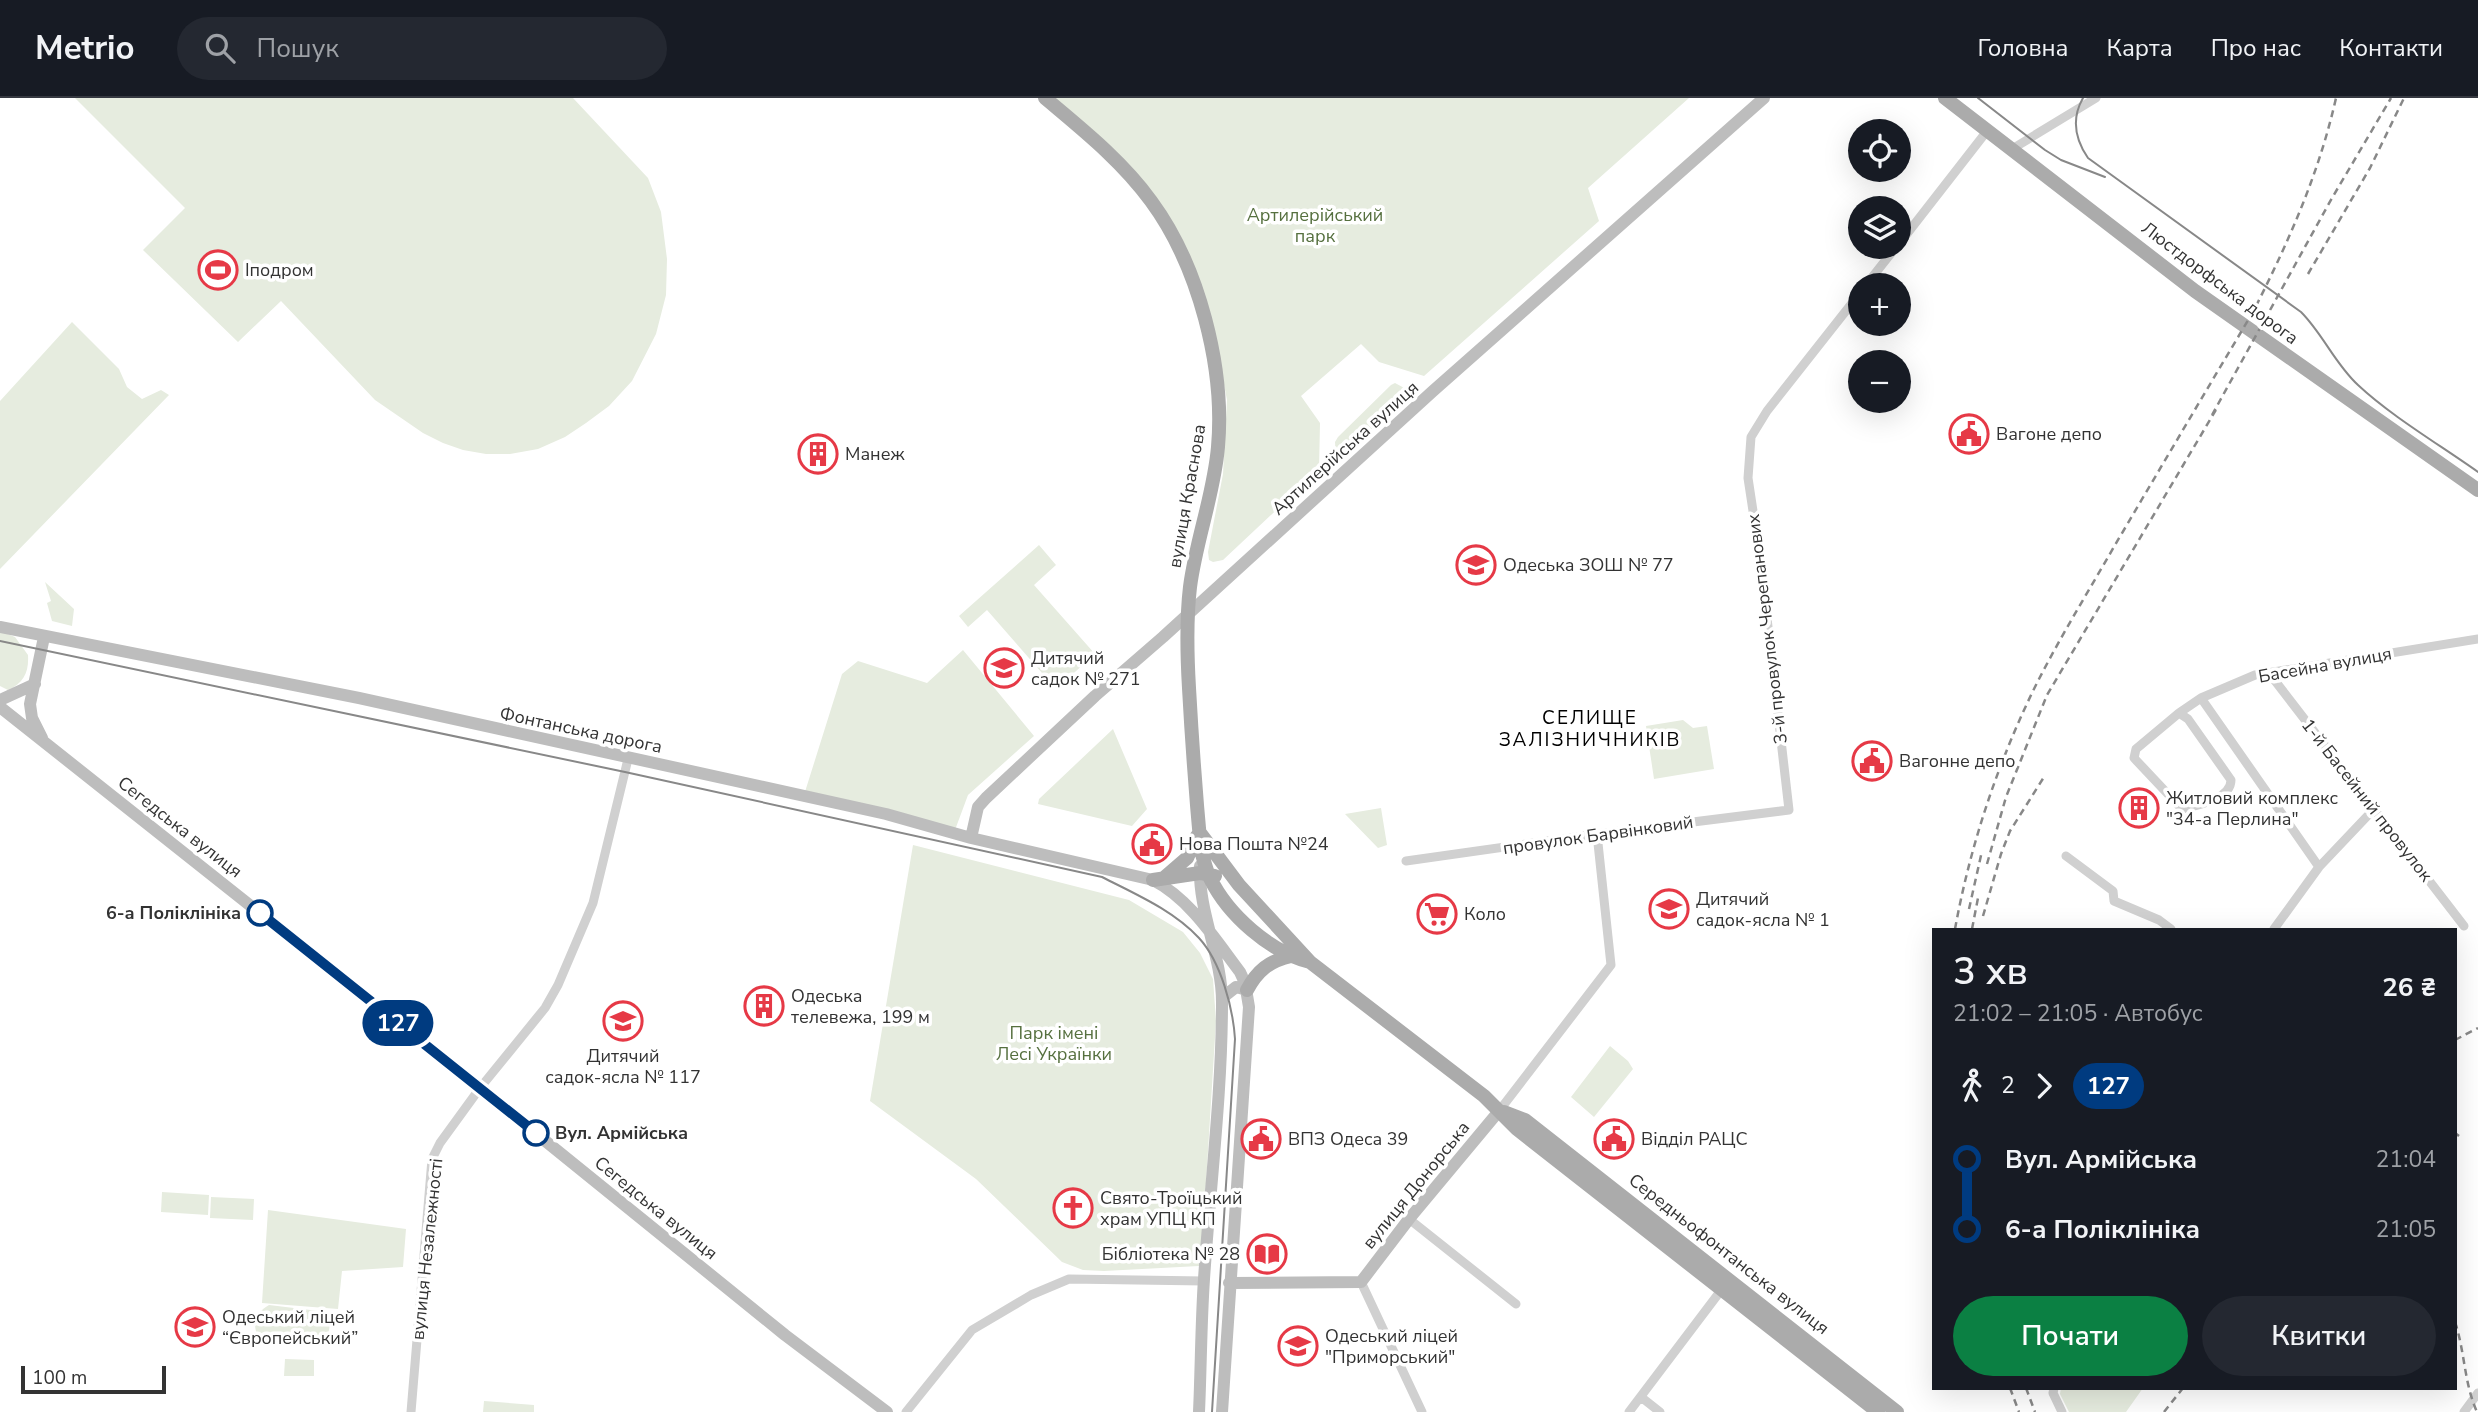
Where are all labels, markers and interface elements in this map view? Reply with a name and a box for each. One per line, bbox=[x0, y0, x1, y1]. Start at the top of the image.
search box bbox=[177, 17, 667, 80]
text: Metrio bbox=[35, 26, 135, 71]
icon: search bbox=[201, 29, 239, 67]
text: Пошук bbox=[257, 31, 339, 66]
text: Головна bbox=[1978, 32, 2069, 64]
text: Карта bbox=[2107, 32, 2173, 64]
text: Про нас bbox=[2211, 32, 2301, 64]
text: Контакти bbox=[2339, 32, 2443, 64]
map controls bbox=[1848, 119, 1911, 413]
button: locate bbox=[1848, 119, 1911, 182]
button: layers bbox=[1848, 196, 1911, 259]
park label: Артилерійський парк bbox=[1247, 203, 1383, 248]
street label: Люстдорфська дорога bbox=[2137, 216, 2303, 350]
sports icon: Іподром bbox=[197, 249, 239, 291]
place label: Іподром bbox=[245, 258, 314, 282]
button: + bbox=[1848, 273, 1911, 336]
button: − bbox=[1848, 350, 1911, 413]
street label: Артилерійська вулиця bbox=[1266, 376, 1424, 520]
public building icon: Вагоне депо bbox=[1948, 413, 1990, 455]
street label: вулиця Краснова bbox=[1163, 422, 1211, 570]
place label: Вагоне депо bbox=[1996, 422, 2102, 446]
building icon: Манеж bbox=[797, 433, 839, 475]
place label: Манеж bbox=[845, 442, 905, 466]
street label: 3-й провулок Черепанових bbox=[1741, 512, 1793, 745]
school or university icon: Одеська ЗОШ № 77 bbox=[1455, 544, 1497, 586]
place label: Одеська ЗОШ № 77 bbox=[1503, 553, 1674, 577]
street label: Басейна вулиця bbox=[2256, 641, 2394, 689]
place label: Дитячий садок № 271 bbox=[1031, 646, 1141, 691]
school or university icon: Дитячий садок № 271 bbox=[983, 647, 1025, 689]
street label: Фонтанська дорога bbox=[498, 701, 664, 759]
district label: СЕЛИЩЕ ЗАЛІЗНИЧНИКІВ bbox=[1499, 705, 1681, 753]
street label: 1-й Басейний провулок bbox=[2296, 714, 2438, 887]
public building icon: Вагонне депо bbox=[1851, 740, 1893, 782]
place label: Вагонне депо bbox=[1899, 749, 2016, 773]
street label: Сегедська вулиця bbox=[113, 771, 247, 883]
place label: Житловий комплекс "34-а Перлина" bbox=[2166, 786, 2338, 831]
building icon: Житловий комплекс "34-а Перлина" bbox=[2118, 787, 2160, 829]
street label: провулок Барвінковий bbox=[1501, 810, 1695, 860]
public building icon: Нова Пошта №24 bbox=[1131, 823, 1173, 865]
place label: Нова Пошта №24 bbox=[1179, 832, 1329, 856]
place label: Дитячий садок-ясла № 1 bbox=[1696, 887, 1830, 932]
school or university icon: Дитячий садок-ясла № 1 bbox=[1648, 888, 1690, 930]
supermarket icon: Коло bbox=[1416, 893, 1458, 935]
marker: 6-а Поліклініка bbox=[247, 900, 273, 926]
place label: 6-а Поліклініка bbox=[106, 901, 241, 925]
place label: Коло bbox=[1464, 902, 1506, 926]
text: 3 хв bbox=[1953, 946, 2028, 997]
text: 26 ₴ bbox=[2382, 970, 2436, 1005]
place label: Одеська телевежа, 199 м bbox=[791, 984, 930, 1029]
building icon: Одеська телевежа, 199 м bbox=[743, 985, 785, 1027]
text: 21:02 – 21:05 · Автобус bbox=[1953, 998, 2203, 1029]
line badge: 127 bbox=[358, 1000, 438, 1046]
school or university icon: Дитячий садок-ясла № 117 bbox=[602, 1000, 644, 1042]
text: 127 bbox=[376, 1007, 420, 1039]
park label: Парк імені Лесі Українки bbox=[996, 1021, 1112, 1066]
place label: Дитячий садок-ясла № 117 bbox=[545, 1044, 701, 1089]
icon: walk bbox=[1953, 1067, 1991, 1105]
icon: forward bbox=[2025, 1067, 2063, 1105]
text: 2 bbox=[2001, 1070, 2015, 1101]
text: 127 bbox=[2087, 1070, 2130, 1102]
street label: вулиця Донорська bbox=[1357, 1116, 1475, 1254]
public building icon: ВПЗ Одеса 39 bbox=[1240, 1118, 1282, 1160]
public building icon: Відділ РАЦС bbox=[1593, 1118, 1635, 1160]
marker: Вул. Армійська bbox=[523, 1120, 549, 1146]
place label: Вул. Армійська bbox=[555, 1121, 688, 1145]
place label: ВПЗ Одеса 39 bbox=[1288, 1127, 1408, 1151]
place label: Відділ РАЦС bbox=[1641, 1127, 1748, 1151]
text: Вул. Армійська bbox=[2005, 1142, 2197, 1177]
text: 21:04 bbox=[2376, 1144, 2436, 1175]
street label: Сегедська вулиця bbox=[589, 1151, 723, 1265]
street label: вулиця Незалежності bbox=[406, 1157, 448, 1341]
street label: Середньофонтанська вулиця bbox=[1624, 1168, 1834, 1340]
place label: Свято-Троїцький храм УПЦ КП bbox=[1100, 1186, 1242, 1231]
church icon: Свято-Троїцький храм УПЦ КП bbox=[1052, 1187, 1094, 1229]
text: 6-а Поліклініка bbox=[2005, 1212, 2200, 1247]
text: 21:05 bbox=[2376, 1214, 2436, 1245]
library icon: Бібліотека № 28 bbox=[1246, 1233, 1288, 1275]
place label: Бібліотека № 28 bbox=[1102, 1242, 1240, 1266]
button: Почати bbox=[1953, 1296, 2188, 1376]
button: Квитки bbox=[2202, 1296, 2436, 1376]
place label: Одеський ліцей “Європейський” bbox=[222, 1305, 358, 1350]
school or university icon: Одеський ліцей “Європейський” bbox=[174, 1306, 216, 1348]
place label: Одеський ліцей "Приморський" bbox=[1325, 1324, 1458, 1369]
school or university icon: Одеський ліцей "Приморський" bbox=[1277, 1325, 1319, 1367]
scale bar bbox=[21, 1363, 166, 1395]
text: 100 m bbox=[32, 1365, 87, 1391]

